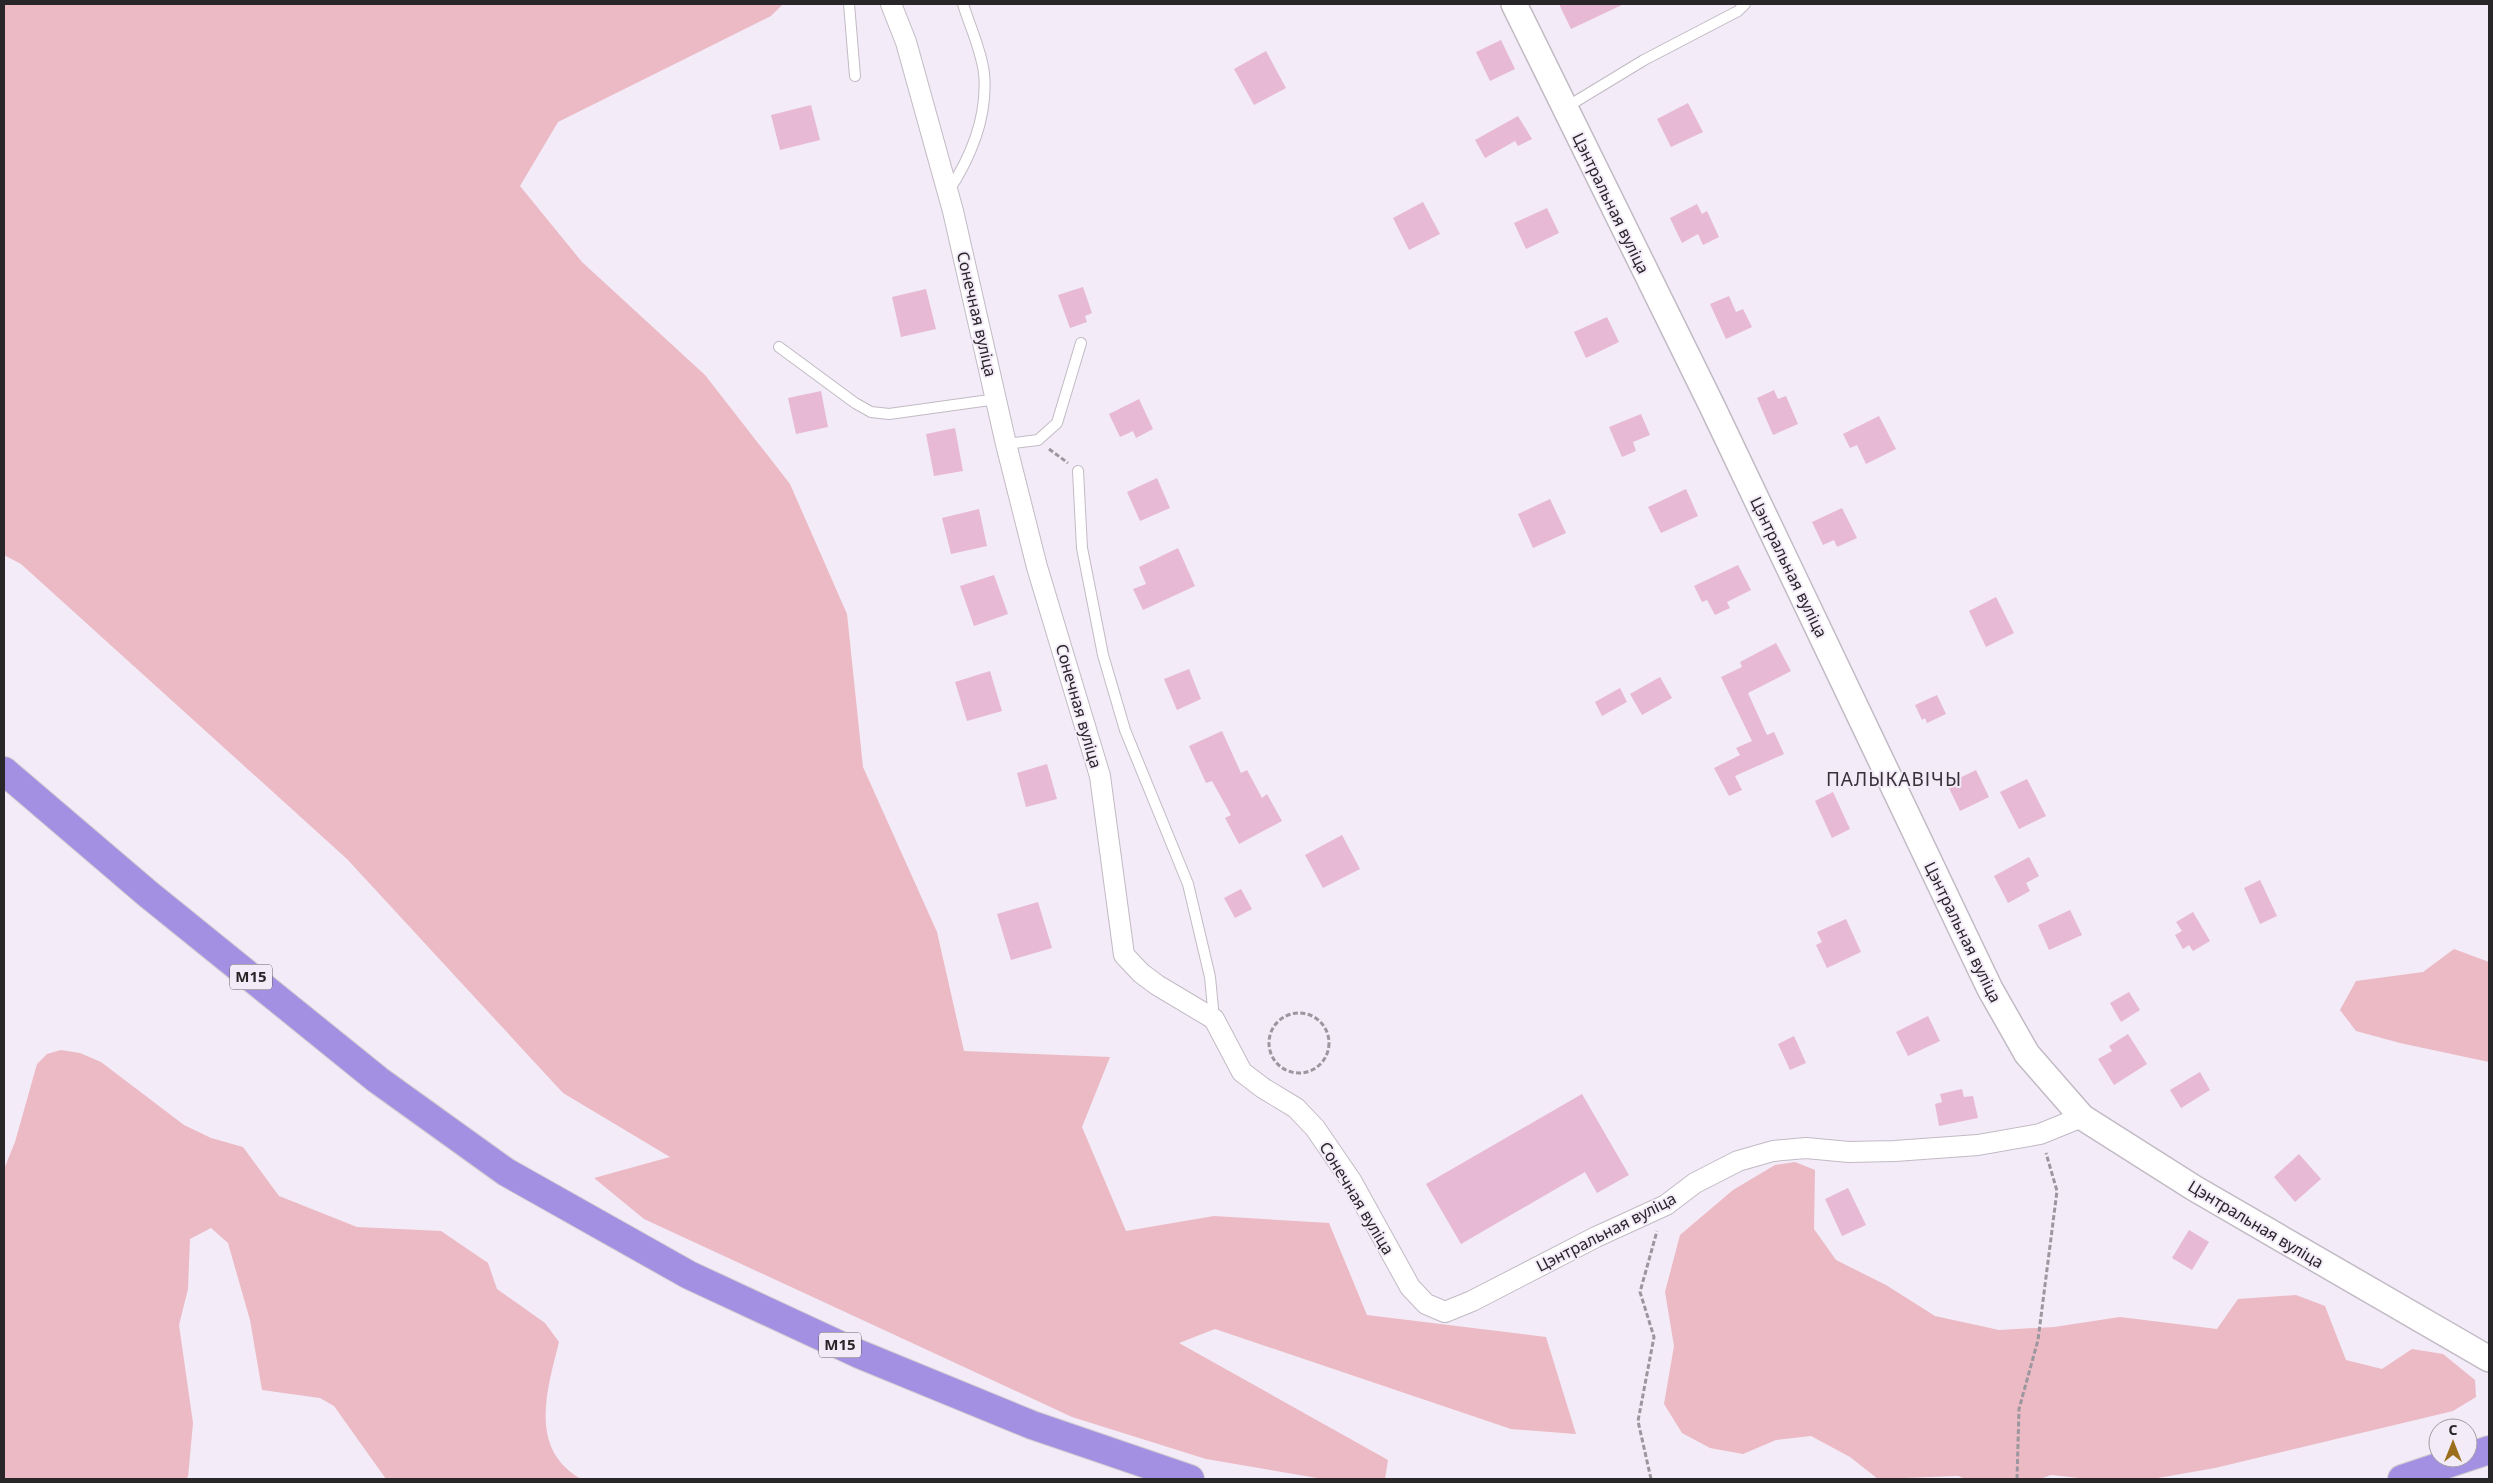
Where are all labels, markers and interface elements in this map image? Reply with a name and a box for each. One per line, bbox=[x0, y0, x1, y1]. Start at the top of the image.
street label: Цэнтральная вуліца bbox=[1567, 129, 1655, 277]
street label: Сонечная вуліца bbox=[952, 249, 1002, 379]
street label: Цэнтральная вуліца bbox=[1745, 493, 1833, 641]
street label: Сонечная вуліца bbox=[1051, 641, 1107, 771]
district label: ПАЛЫКАВІЧЫ bbox=[1826, 766, 1962, 792]
street label: Цэнтральная вуліца bbox=[1919, 858, 2007, 1006]
road number: М15 bbox=[230, 964, 272, 990]
street label: Сонечная вуліца bbox=[1315, 1137, 1399, 1259]
street label: Цэнтральная вуліца bbox=[2184, 1175, 2328, 1273]
street label: Цэнтральная вуліца bbox=[1532, 1187, 1680, 1277]
road number: М15 bbox=[819, 1332, 861, 1358]
north arrow bbox=[2428, 1418, 2478, 1468]
text: С bbox=[2448, 1420, 2458, 1439]

